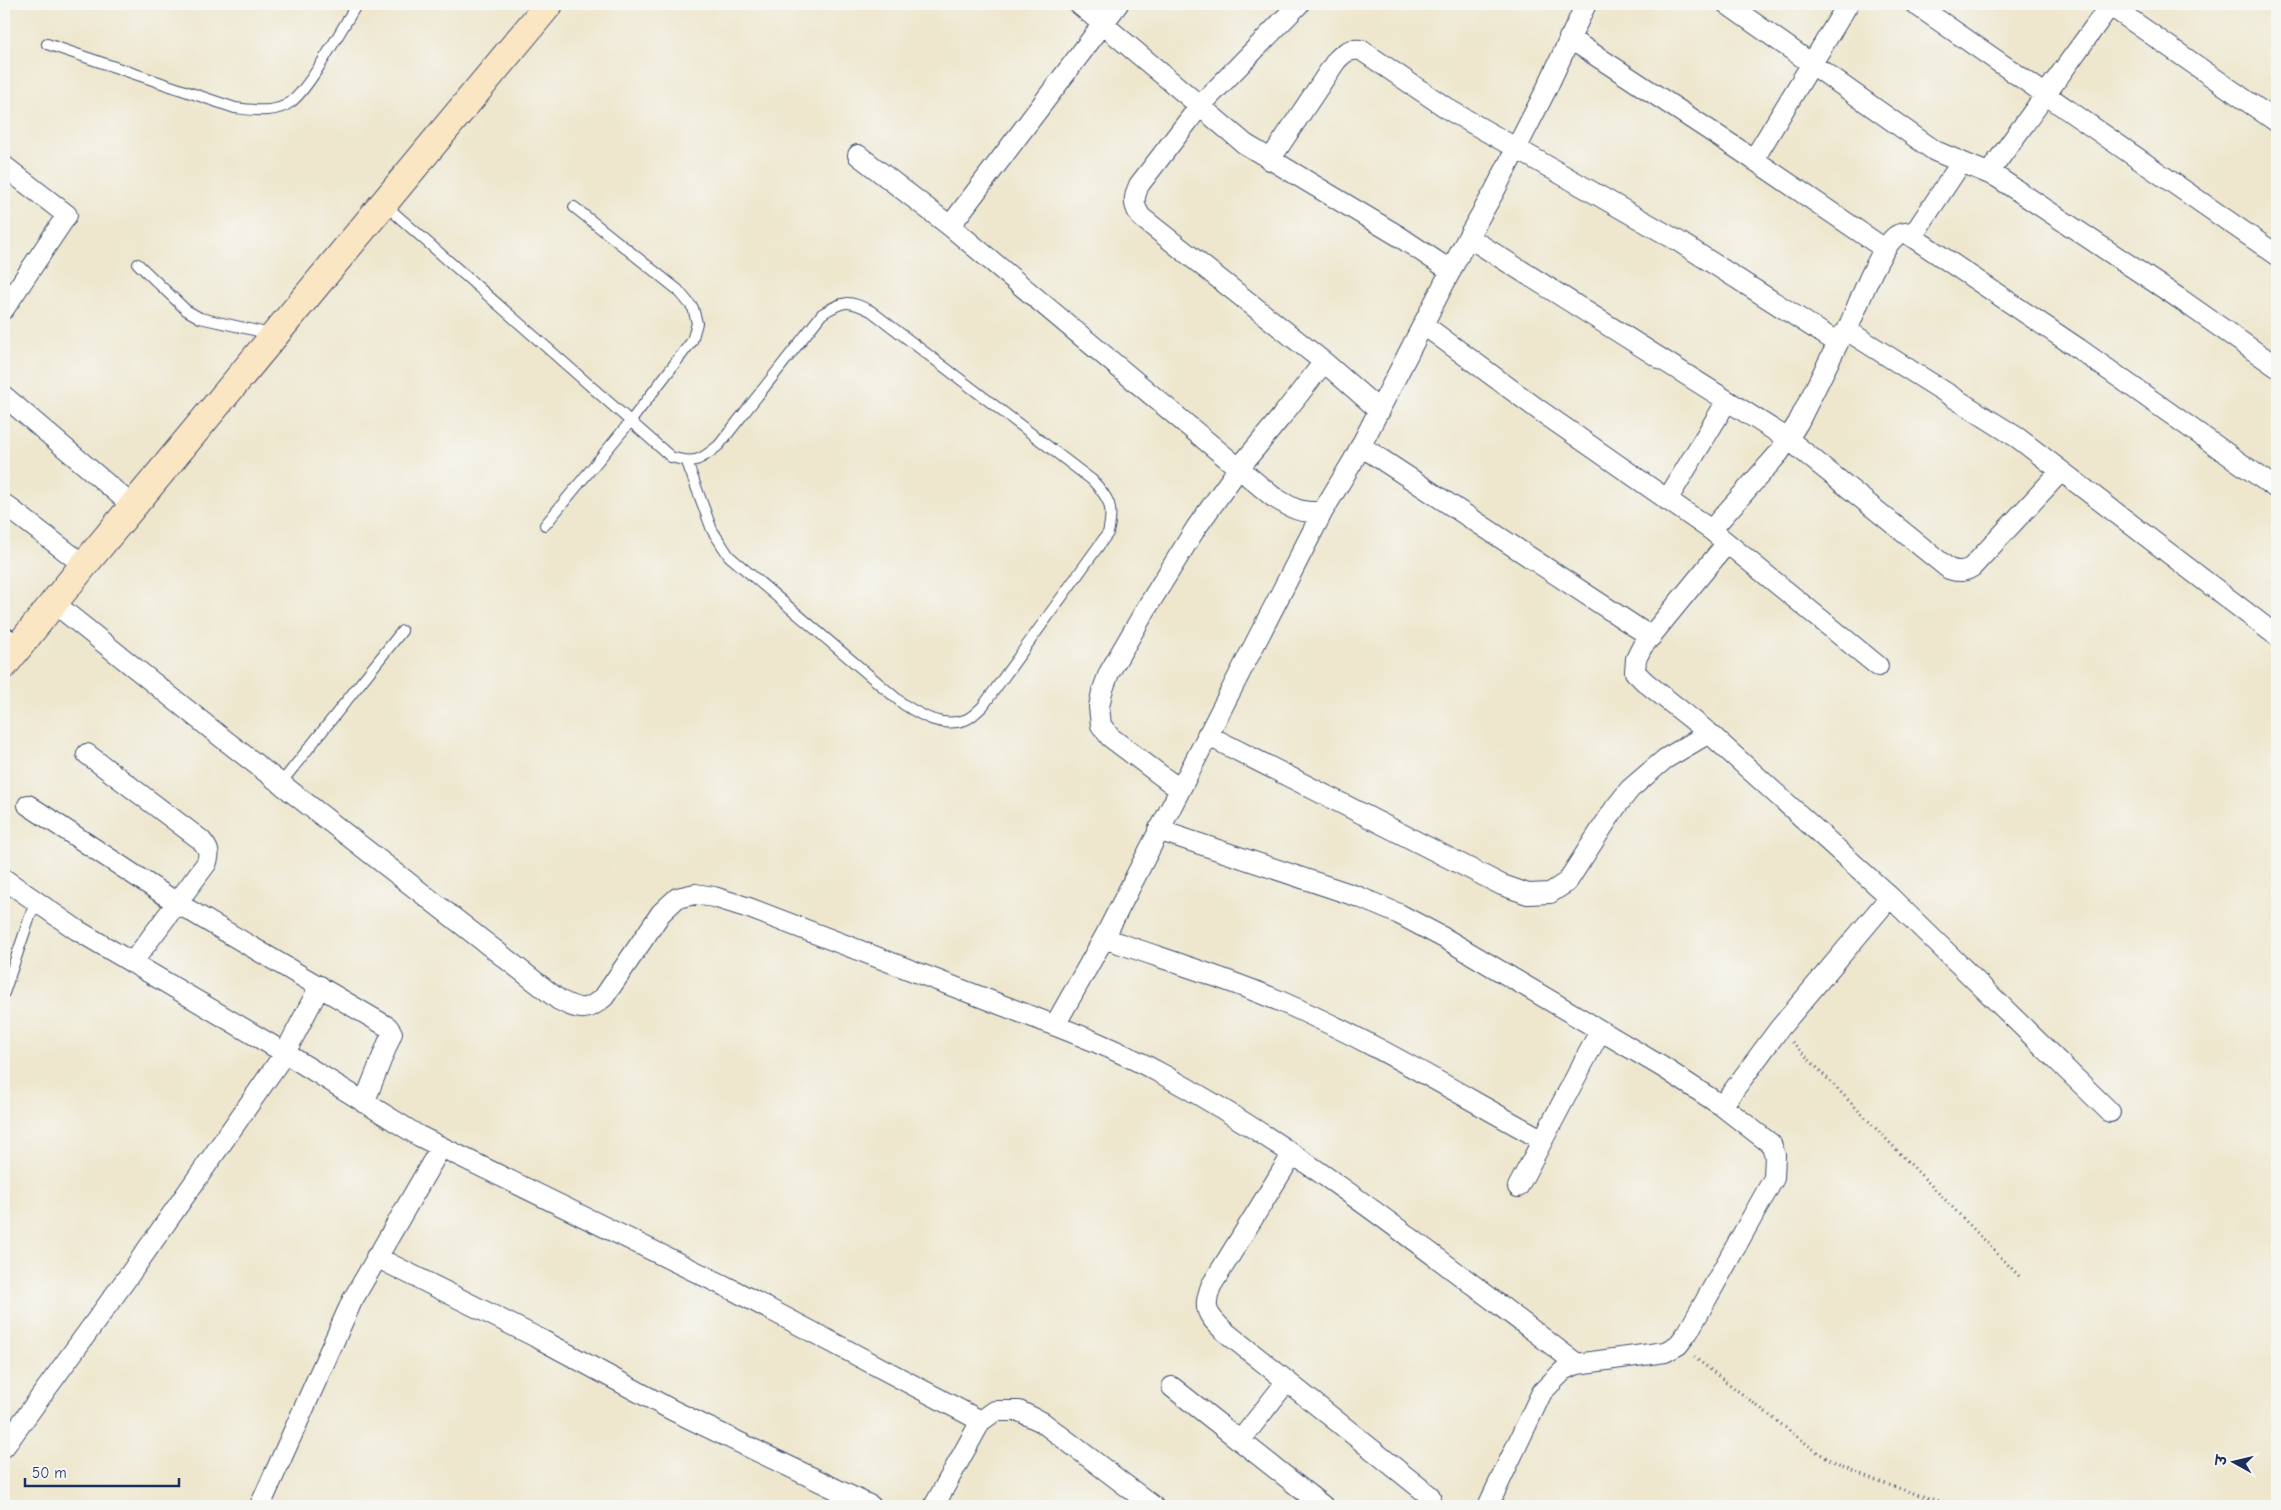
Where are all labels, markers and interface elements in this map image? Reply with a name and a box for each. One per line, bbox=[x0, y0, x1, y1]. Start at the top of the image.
north arrow bbox=[2208, 1438, 2258, 1488]
text: उ bbox=[2212, 1453, 2231, 1468]
scale bar bbox=[25, 1455, 179, 1487]
text: 50 m bbox=[32, 1464, 67, 1482]

